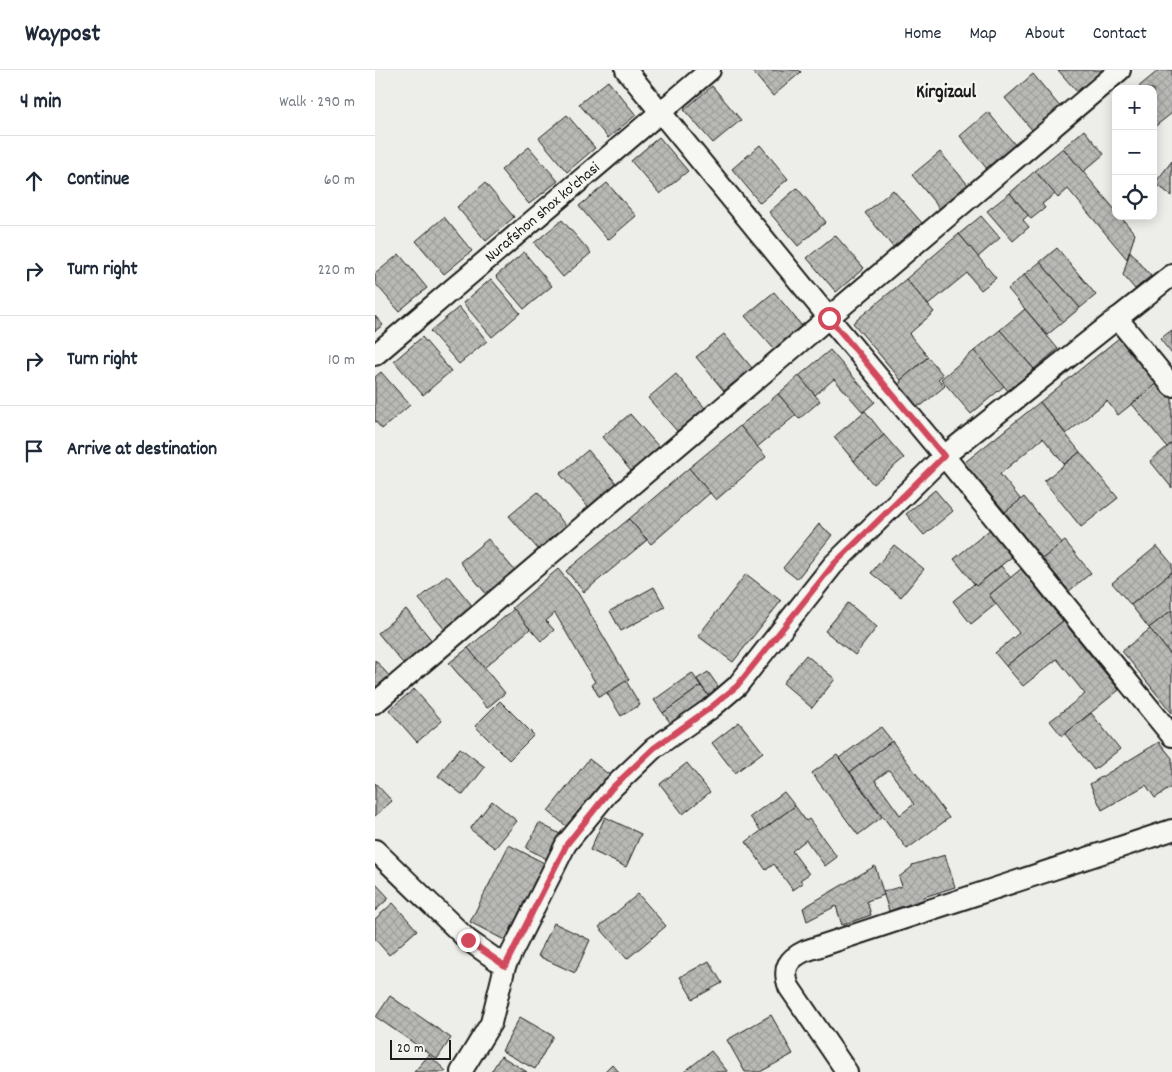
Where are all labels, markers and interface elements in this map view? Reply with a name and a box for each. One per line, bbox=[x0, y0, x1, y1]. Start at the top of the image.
text: Waypost bbox=[25, 18, 100, 52]
text: Home bbox=[904, 22, 941, 47]
text: Map bbox=[969, 22, 997, 47]
text: About bbox=[1025, 22, 1065, 47]
text: Contact bbox=[1093, 22, 1147, 47]
district label: Kirgizaul bbox=[916, 80, 976, 107]
map controls bbox=[1112, 85, 1157, 220]
button: + bbox=[1112, 85, 1157, 130]
text: 4 min bbox=[20, 88, 62, 118]
text: Walk · 290 m bbox=[279, 91, 355, 114]
button: − bbox=[1112, 130, 1157, 175]
street label: Nurafshon shox ko'chasi bbox=[480, 157, 605, 268]
icon: ahead bbox=[20, 167, 48, 195]
text: Continue bbox=[67, 167, 129, 194]
text: 60 m bbox=[324, 169, 355, 192]
button: locate bbox=[1112, 175, 1157, 220]
icon: right bbox=[20, 257, 48, 285]
text: Turn right bbox=[67, 257, 138, 284]
text: 220 m bbox=[318, 259, 355, 282]
route start bbox=[818, 307, 841, 330]
icon: right bbox=[20, 347, 48, 375]
text: Turn right bbox=[67, 347, 138, 374]
text: 10 m bbox=[328, 349, 355, 372]
icon: arrive bbox=[20, 437, 48, 465]
text: Arrive at destination bbox=[67, 437, 217, 464]
route end bbox=[457, 929, 480, 952]
scale bar bbox=[390, 1037, 451, 1060]
text: 20 m bbox=[397, 1039, 424, 1059]

